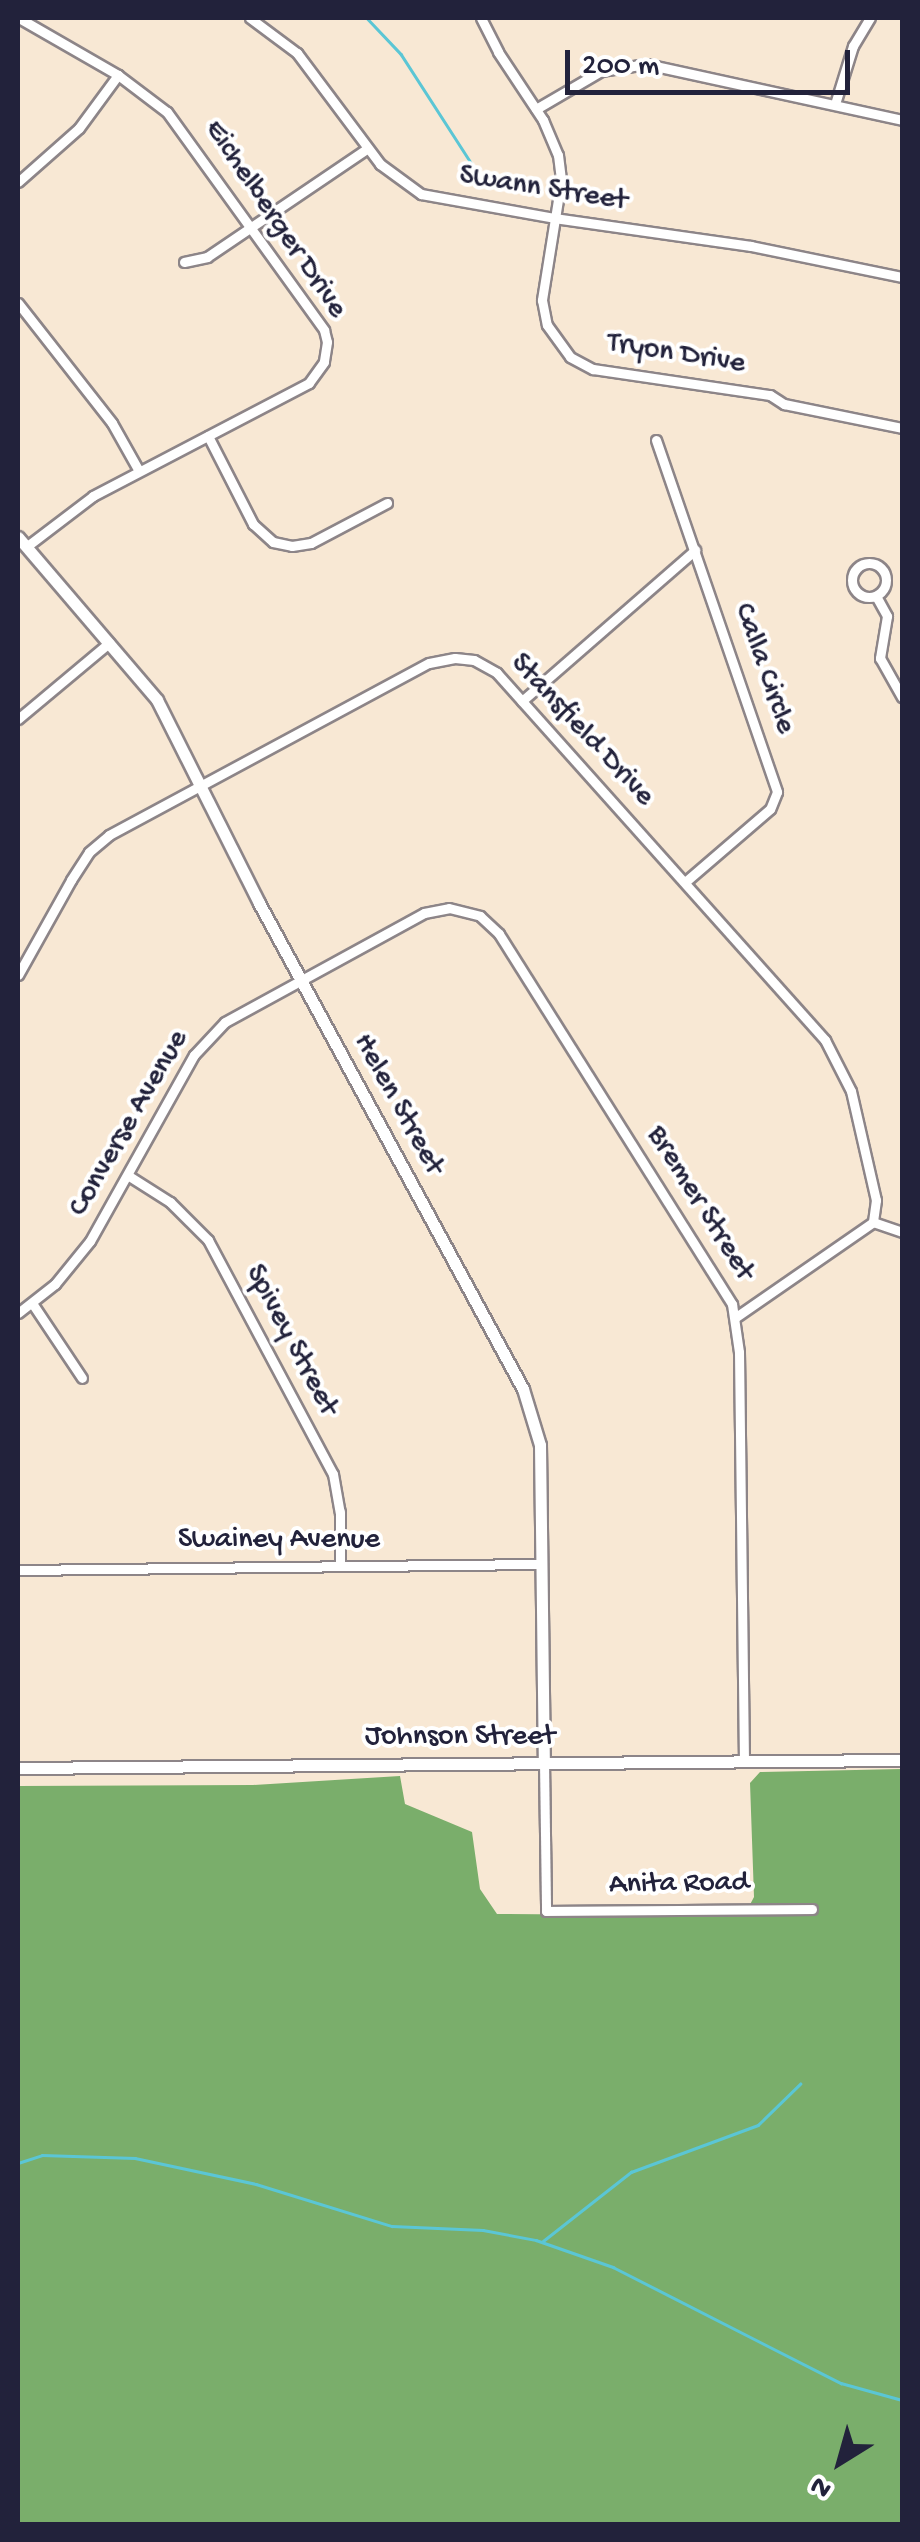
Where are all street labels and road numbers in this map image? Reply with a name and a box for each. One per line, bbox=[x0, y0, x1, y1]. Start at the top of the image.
street label: Eichelberger Drive bbox=[194, 114, 354, 326]
street label: Swann Street bbox=[457, 159, 629, 221]
street label: Tryon Drive bbox=[604, 326, 748, 384]
street label: Calla Circle bbox=[724, 599, 802, 739]
street label: Stansfield Drive bbox=[501, 647, 661, 815]
street label: Converse Avenue bbox=[62, 1024, 198, 1224]
street label: Helen Street bbox=[343, 1028, 451, 1182]
street label: Bremer Street bbox=[637, 1120, 761, 1288]
street label: Spivey Street bbox=[235, 1259, 345, 1423]
street label: Swainey Avenue bbox=[178, 1523, 380, 1559]
street label: Johnson Street bbox=[365, 1720, 555, 1756]
street label: Anita Road bbox=[609, 1866, 749, 1904]

